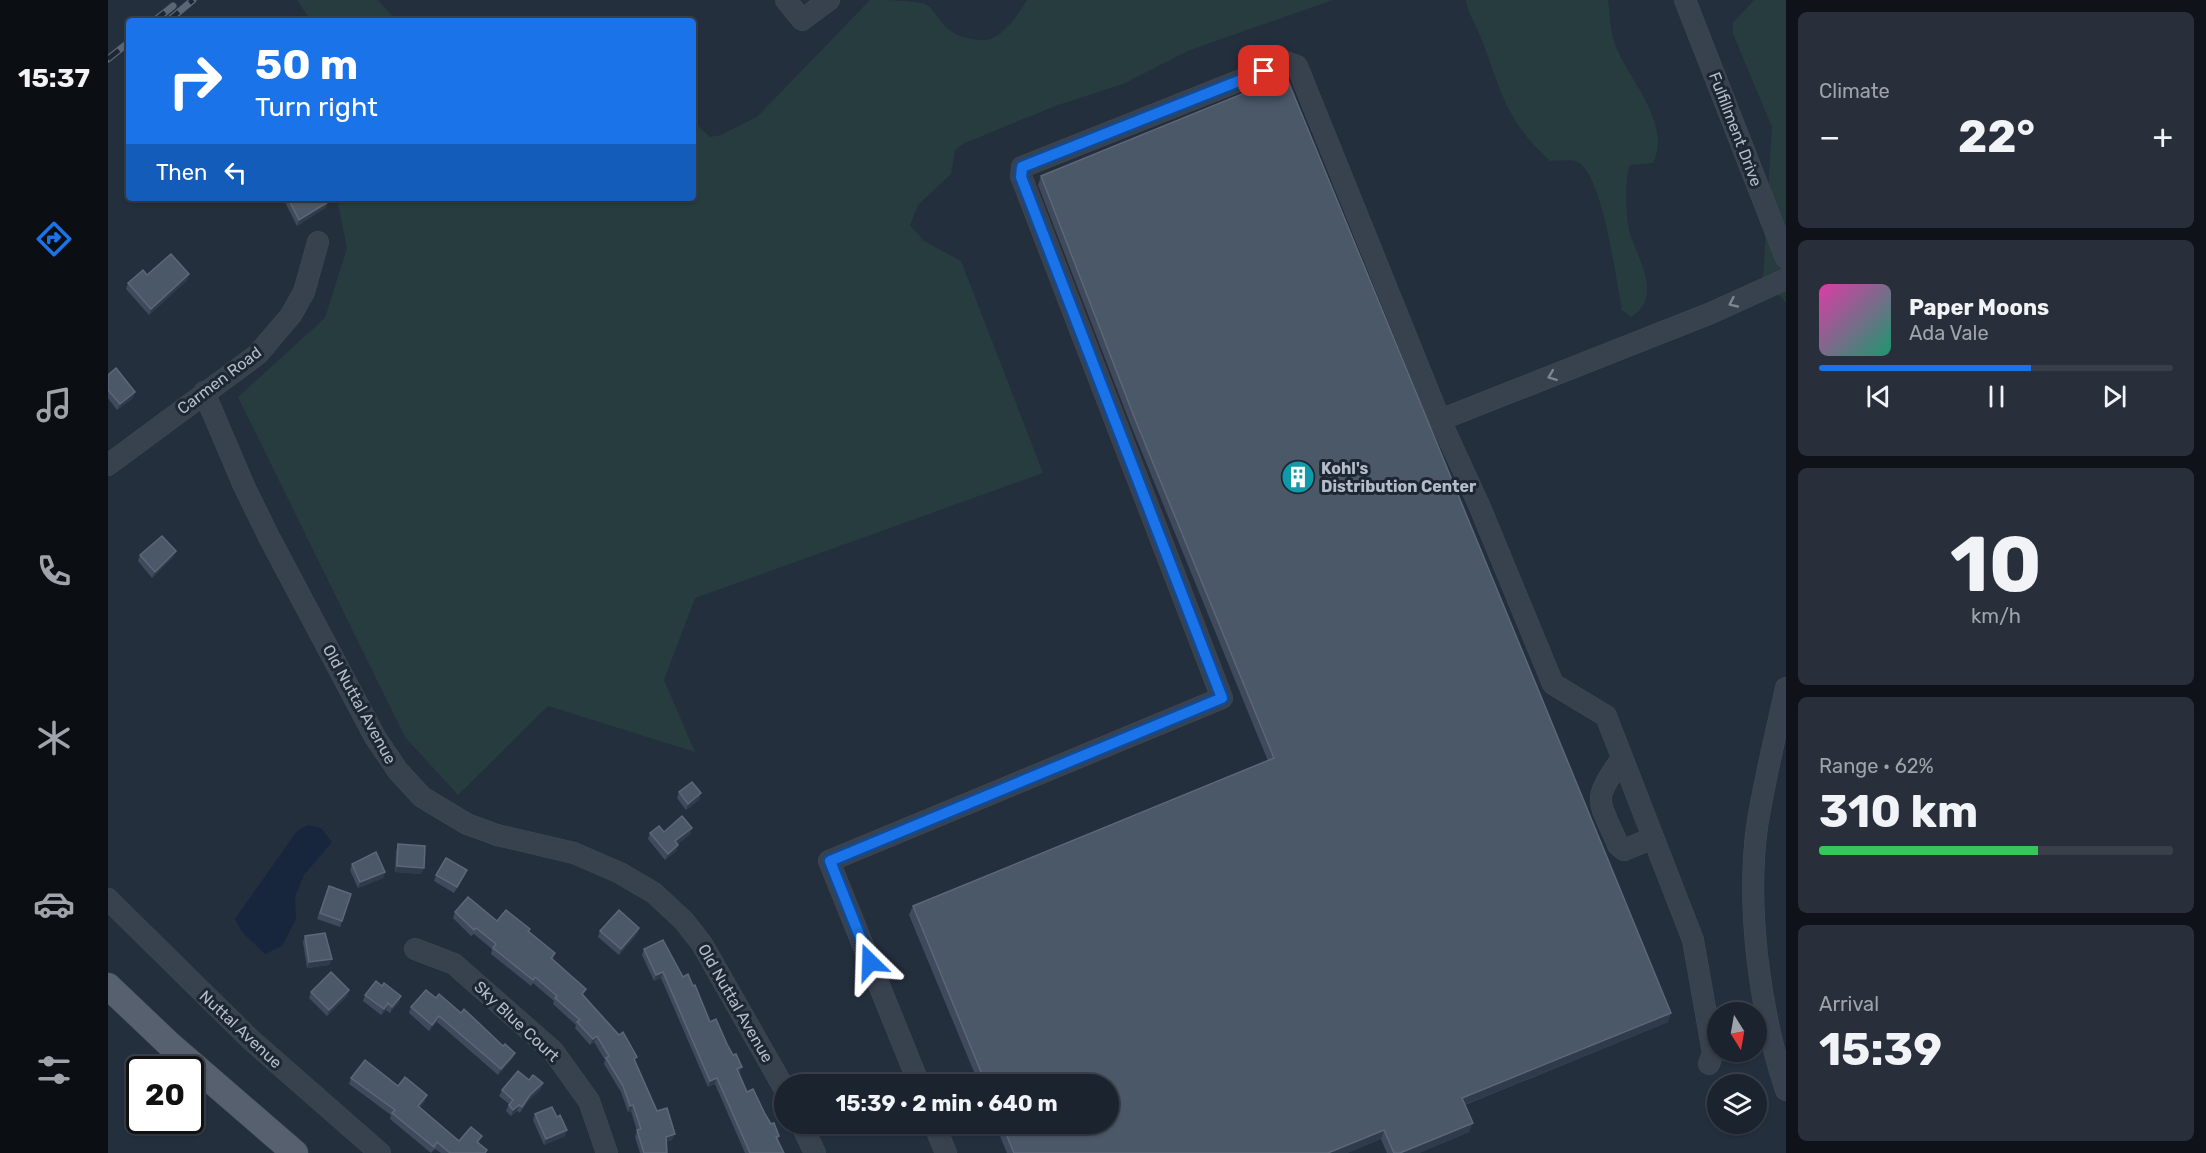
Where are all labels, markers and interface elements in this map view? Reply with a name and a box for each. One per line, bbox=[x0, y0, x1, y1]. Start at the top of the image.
text: 50 m bbox=[255, 40, 358, 90]
icon: right bbox=[156, 42, 234, 120]
pin bbox=[1238, 45, 1289, 96]
icon: arrive bbox=[1247, 54, 1280, 87]
text: 15:37 bbox=[18, 62, 90, 94]
street label: Fulfillment Drive bbox=[1705, 69, 1766, 189]
text: Climate bbox=[1819, 79, 1890, 103]
text: Turn right bbox=[255, 91, 378, 123]
text: 22° bbox=[1958, 110, 2035, 163]
text: − bbox=[1819, 117, 1840, 156]
text: + bbox=[2152, 117, 2173, 156]
icon: left bbox=[219, 156, 252, 189]
text: Then bbox=[156, 159, 207, 186]
icon: directions bbox=[33, 218, 75, 260]
text: Paper Moons bbox=[1909, 294, 2049, 321]
one-way arrow bbox=[1728, 296, 1739, 308]
text: Ada Vale bbox=[1909, 321, 1989, 345]
street label: Carmen Road bbox=[174, 343, 265, 418]
one-way arrow bbox=[1547, 368, 1558, 381]
icon: previous bbox=[1862, 380, 1895, 413]
icon: pause bbox=[1980, 380, 2013, 413]
icon: next bbox=[2098, 380, 2131, 413]
icon: music bbox=[33, 384, 75, 426]
building icon: Kohl's Distribution Center bbox=[1280, 459, 1316, 495]
place label: Kohl's Distribution Center bbox=[1321, 459, 1477, 496]
text: 10 bbox=[1950, 518, 2042, 611]
icon: phone bbox=[33, 550, 75, 592]
text: km/h bbox=[1971, 604, 2021, 628]
street label: Old Nuttal Avenue bbox=[319, 641, 400, 767]
icon: climate bbox=[33, 717, 75, 759]
text: Range · 62% bbox=[1819, 754, 1934, 778]
text: 310 km bbox=[1819, 785, 1978, 838]
icon: car bbox=[33, 883, 75, 925]
position arrow bbox=[838, 930, 902, 994]
street label: Old Nuttal Avenue bbox=[694, 941, 777, 1066]
street label: Sky Blue Court bbox=[470, 977, 563, 1066]
street label: Nuttal Avenue bbox=[196, 986, 286, 1072]
text: Arrival bbox=[1819, 992, 1879, 1016]
north arrow bbox=[1707, 1002, 1767, 1062]
map controls bbox=[1707, 1002, 1767, 1134]
text: 15:39 bbox=[1819, 1023, 1942, 1076]
icon: filters bbox=[33, 1049, 75, 1091]
speed limit sign: 20 bbox=[126, 1056, 204, 1134]
button: layers bbox=[1707, 1074, 1767, 1134]
text: 15:39 · 2 min · 640 m bbox=[835, 1090, 1058, 1117]

